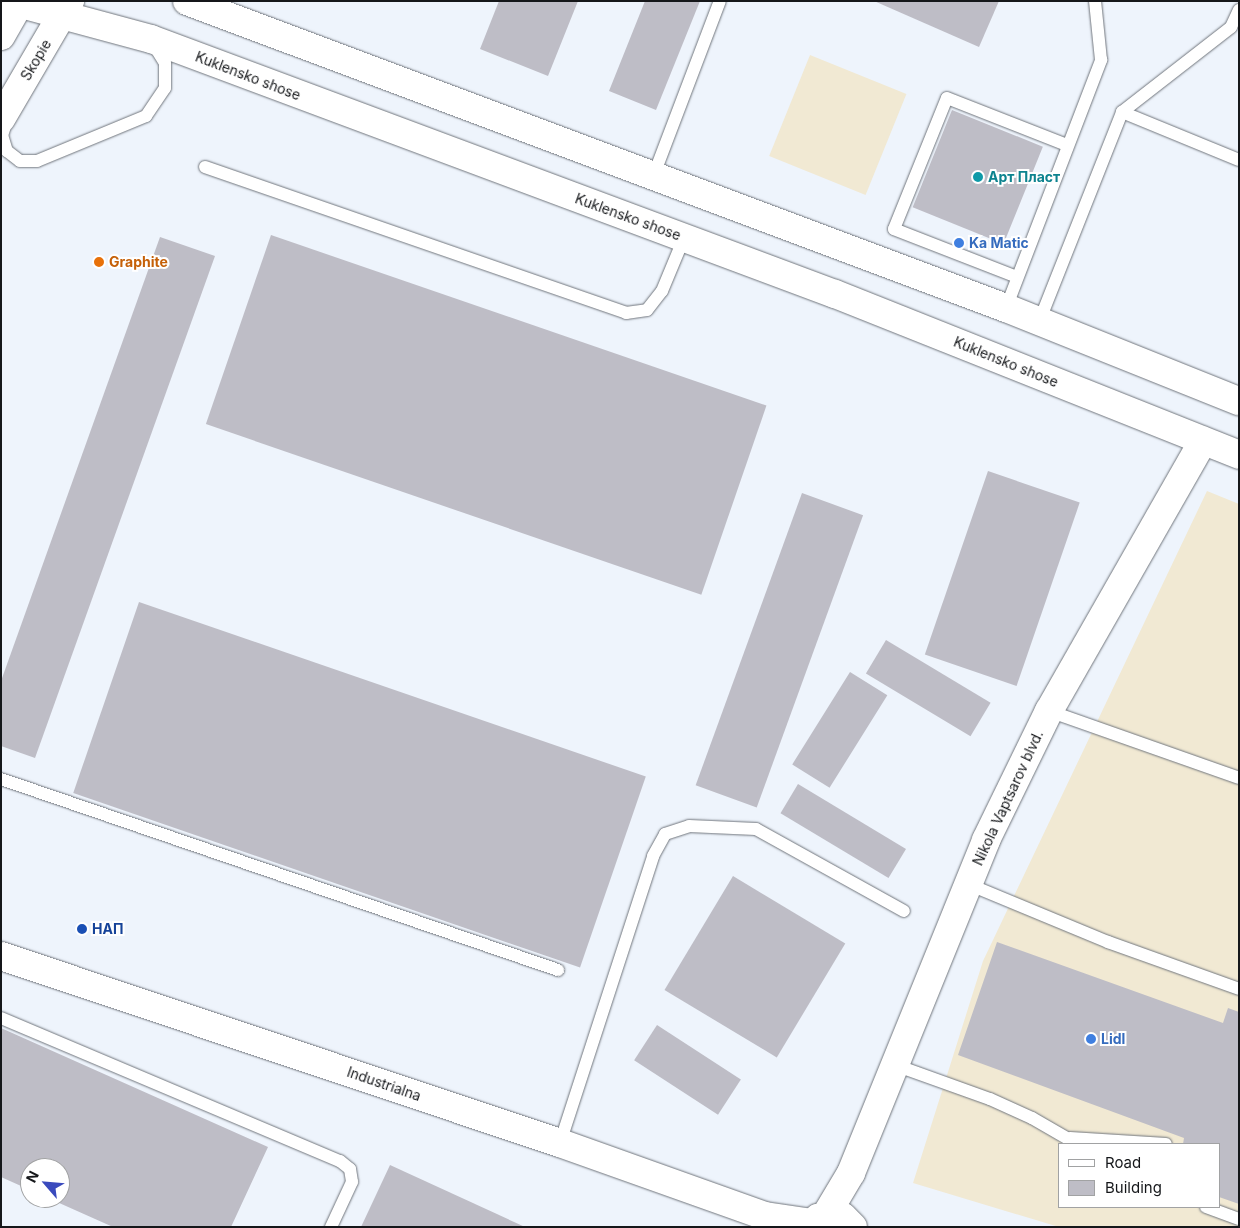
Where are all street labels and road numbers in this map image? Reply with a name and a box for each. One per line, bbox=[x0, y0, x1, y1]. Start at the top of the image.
street label: Skopie bbox=[17, 36, 55, 84]
street label: Kuklensko shose bbox=[193, 48, 303, 104]
street label: Kuklensko shose bbox=[573, 190, 683, 244]
street label: Kuklensko shose bbox=[951, 333, 1061, 391]
street label: Nikola Vaptsarov blvd. bbox=[969, 728, 1047, 868]
street label: Industrialna bbox=[345, 1064, 423, 1104]

